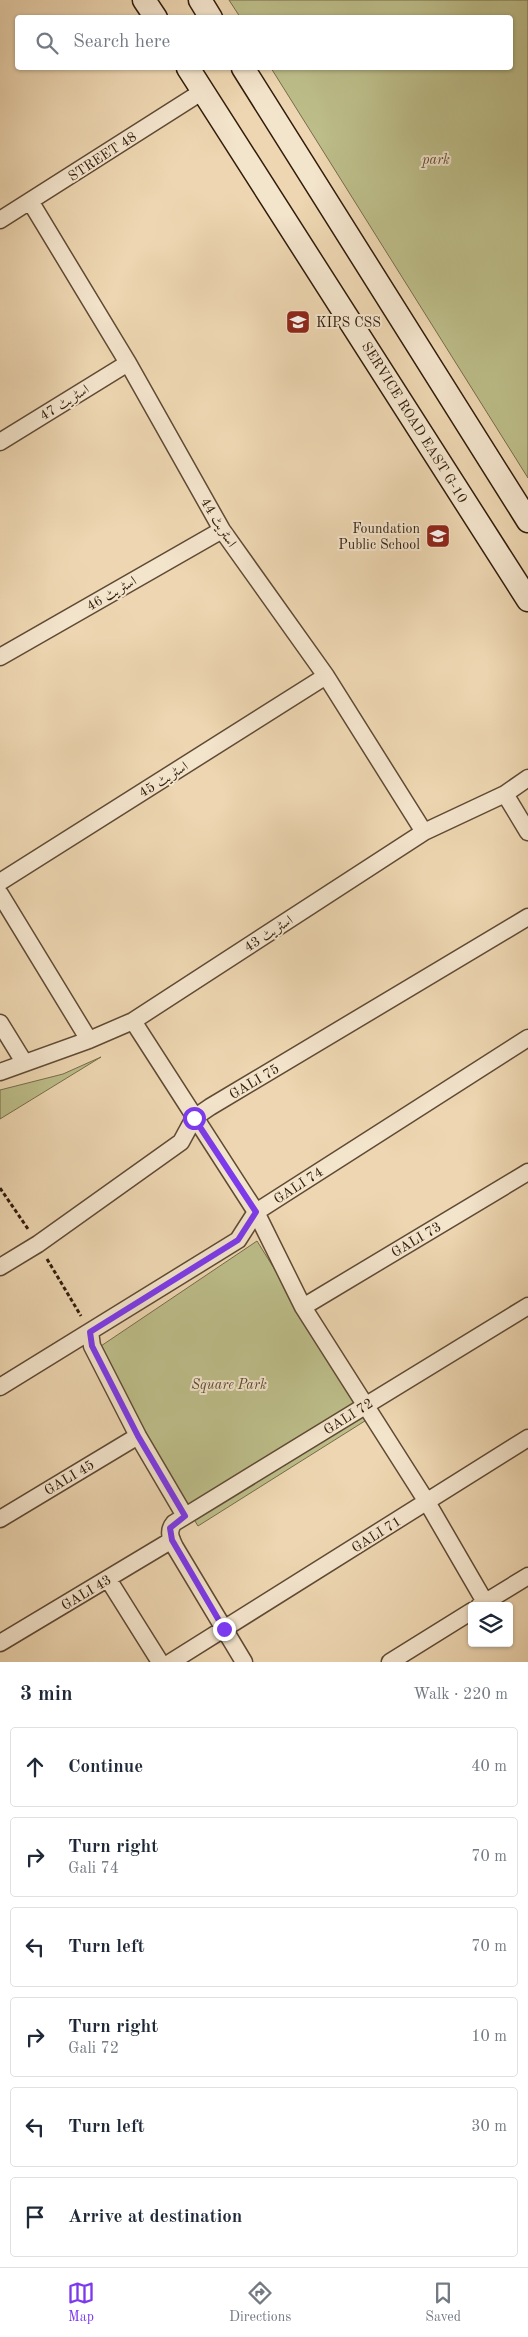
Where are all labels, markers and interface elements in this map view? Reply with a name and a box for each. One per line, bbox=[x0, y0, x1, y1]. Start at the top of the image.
search box bbox=[15, 15, 513, 70]
icon: search bbox=[33, 29, 61, 57]
text: Search here bbox=[73, 33, 170, 52]
street label: STREET 48 bbox=[66, 130, 139, 184]
park label: park bbox=[420, 153, 450, 168]
school or university icon: KIPS CSS bbox=[285, 309, 311, 335]
place label: KIPS CSS bbox=[316, 316, 381, 330]
street label: SERVICE ROAD EAST G-10 bbox=[359, 340, 470, 505]
street label: اسٹریٹ 47 bbox=[38, 382, 92, 424]
street label: اسٹریٹ 44 bbox=[197, 496, 239, 550]
place label: Foundation Public School bbox=[338, 522, 420, 552]
school or university icon: Foundation Public School bbox=[425, 523, 451, 549]
street label: اسٹریٹ 46 bbox=[84, 574, 139, 615]
street label: اسٹریٹ 45 bbox=[137, 759, 191, 801]
street label: اسٹریٹ 43 bbox=[242, 913, 296, 956]
street label: GALI 75 bbox=[227, 1062, 282, 1102]
route start bbox=[183, 1107, 206, 1130]
street label: GALI 74 bbox=[272, 1165, 326, 1207]
street label: GALI 73 bbox=[389, 1220, 444, 1260]
park label: Square Park bbox=[191, 1378, 267, 1393]
street label: GALI 72 bbox=[321, 1396, 376, 1437]
street label: GALI 45 bbox=[42, 1458, 97, 1498]
street label: GALI 71 bbox=[349, 1514, 404, 1555]
street label: GALI 43 bbox=[59, 1573, 114, 1613]
map controls bbox=[468, 1602, 513, 1647]
button: layers bbox=[468, 1602, 513, 1647]
route end bbox=[213, 1618, 236, 1641]
text: 3 min bbox=[20, 1684, 73, 1705]
text: Walk · 220 m bbox=[413, 1687, 508, 1703]
icon: ahead bbox=[21, 1753, 49, 1781]
text: Continue bbox=[68, 1758, 143, 1777]
text: 40 m bbox=[471, 1759, 507, 1775]
text: Turn right bbox=[68, 1838, 158, 1857]
icon: right bbox=[21, 1843, 49, 1871]
text: 70 m bbox=[471, 1849, 507, 1865]
text: Gali 74 bbox=[68, 1861, 119, 1877]
icon: left bbox=[21, 1933, 49, 1961]
text: Turn left bbox=[68, 1938, 145, 1957]
text: 70 m bbox=[471, 1939, 507, 1955]
text: Turn right bbox=[68, 2018, 158, 2037]
icon: right bbox=[21, 2023, 49, 2051]
text: 10 m bbox=[471, 2029, 507, 2045]
text: Gali 72 bbox=[68, 2041, 119, 2057]
icon: left bbox=[21, 2113, 49, 2141]
text: Turn left bbox=[68, 2118, 145, 2137]
text: 30 m bbox=[471, 2119, 507, 2135]
icon: arrive bbox=[21, 2203, 49, 2231]
text: Arrive at destination bbox=[68, 2208, 242, 2227]
tab: Map bbox=[67, 2279, 95, 2326]
tab: Directions bbox=[229, 2279, 291, 2326]
tab: Saved bbox=[425, 2279, 461, 2326]

